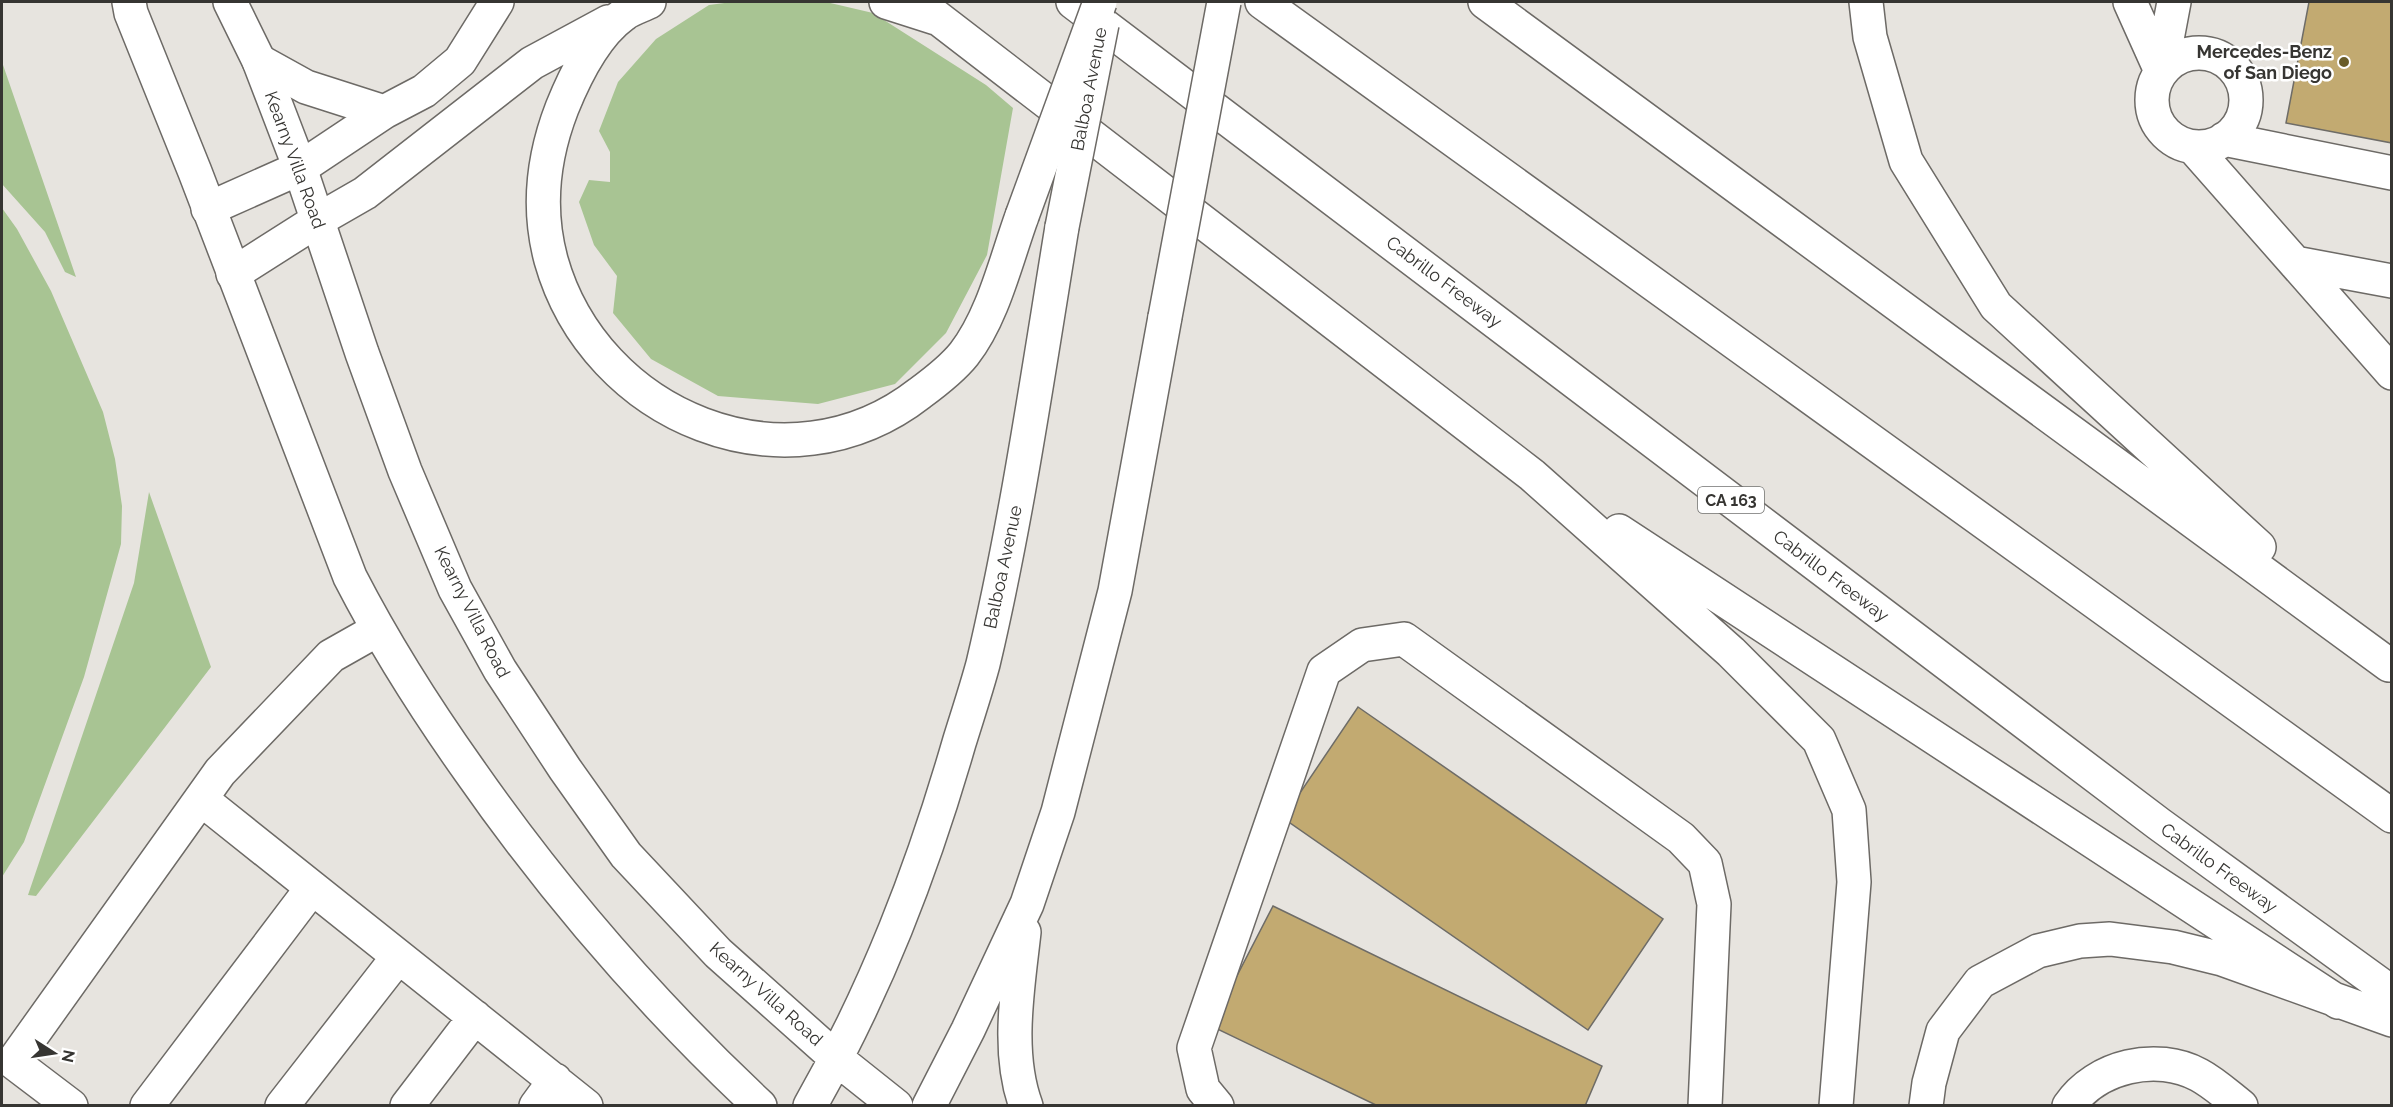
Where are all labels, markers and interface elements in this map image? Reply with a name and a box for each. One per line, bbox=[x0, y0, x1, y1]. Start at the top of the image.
street label: Balboa Avenue bbox=[1066, 25, 1111, 153]
place label: Mercedes-Benz of San Diego bbox=[2197, 41, 2332, 83]
marker: Mercedes-Benz of San Diego bbox=[2337, 55, 2351, 69]
street label: Kearny Villa Road bbox=[261, 88, 330, 231]
street label: Cabrillo Freeway bbox=[1382, 231, 1506, 332]
road number: CA 163 bbox=[1698, 487, 1764, 513]
street label: Balboa Avenue bbox=[979, 503, 1026, 630]
street label: Cabrillo Freeway bbox=[1769, 525, 1893, 626]
street label: Kearny Villa Road bbox=[430, 543, 515, 681]
street label: Cabrillo Freeway bbox=[2157, 818, 2282, 917]
street label: Kearny Villa Road bbox=[706, 937, 827, 1050]
north arrow bbox=[24, 1023, 84, 1083]
text: N bbox=[58, 1048, 79, 1064]

